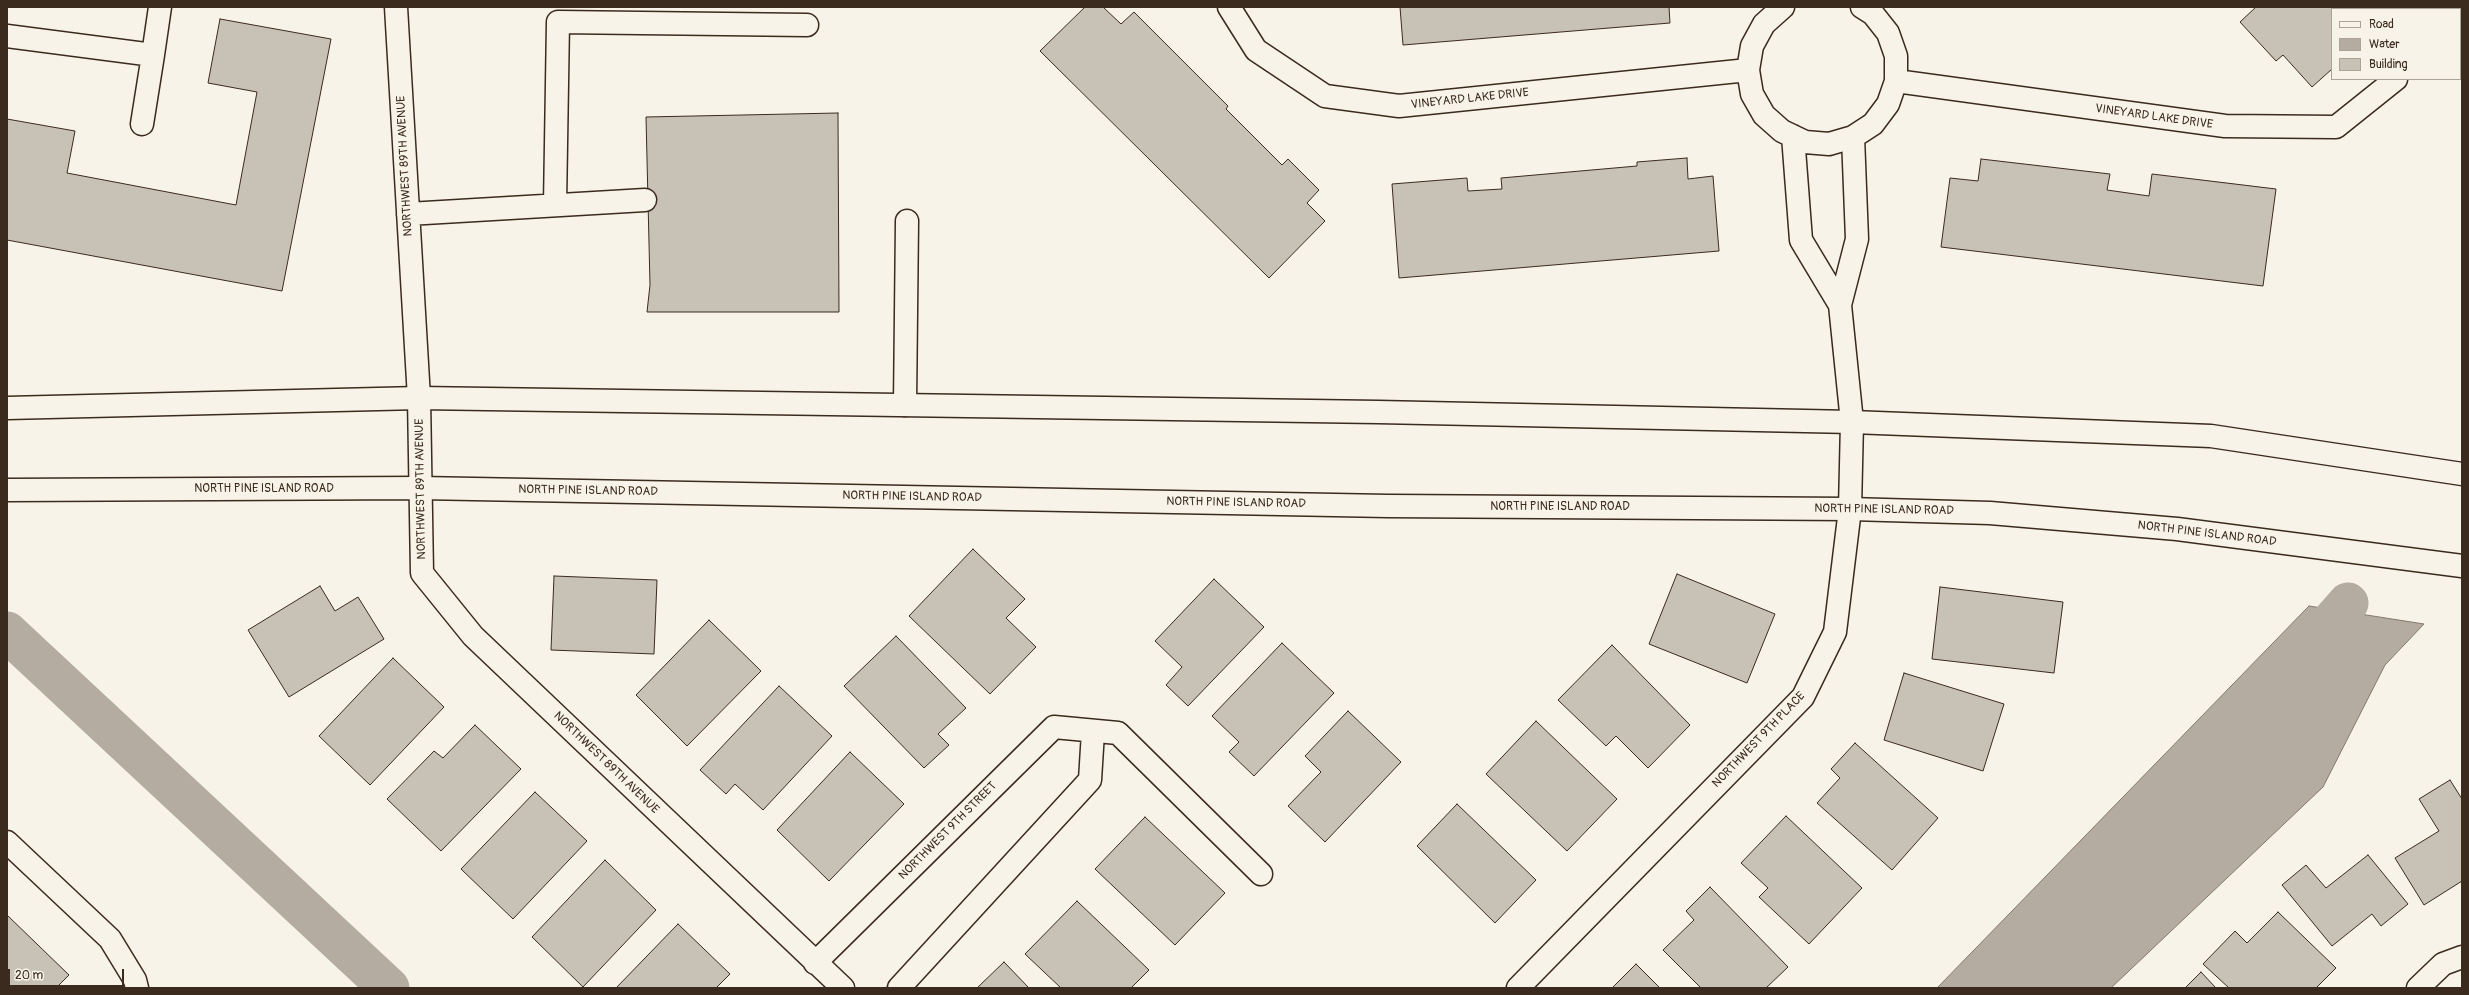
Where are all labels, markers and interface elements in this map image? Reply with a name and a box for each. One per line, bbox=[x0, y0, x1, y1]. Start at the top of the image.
legend bbox=[2331, 8, 2461, 80]
text: Road bbox=[2369, 17, 2394, 32]
text: Water bbox=[2369, 37, 2400, 52]
text: Building bbox=[2369, 57, 2408, 72]
street label: VINEYARD LAKE DRIVE bbox=[1410, 86, 1530, 112]
street label: NORTHWEST 89TH AVENUE bbox=[394, 95, 416, 237]
street label: VINEYARD LAKE DRIVE bbox=[2094, 102, 2214, 132]
street label: NORTHWEST 89TH AVENUE bbox=[413, 418, 429, 560]
street label: NORTH PINE ISLAND ROAD bbox=[194, 482, 334, 496]
street label: NORTH PINE ISLAND ROAD bbox=[518, 483, 658, 499]
street label: NORTH PINE ISLAND ROAD bbox=[842, 489, 982, 505]
street label: NORTH PINE ISLAND ROAD bbox=[1166, 495, 1306, 511]
street label: NORTH PINE ISLAND ROAD bbox=[1490, 500, 1630, 514]
street label: NORTH PINE ISLAND ROAD bbox=[1814, 502, 1954, 518]
street label: NORTH PINE ISLAND ROAD bbox=[2137, 518, 2277, 550]
street label: NORTHWEST 9TH PLACE bbox=[1710, 689, 1808, 791]
street label: NORTHWEST 89TH AVENUE bbox=[550, 709, 662, 817]
street label: NORTHWEST 9TH STREET bbox=[896, 779, 1000, 883]
scale bar bbox=[10, 961, 126, 987]
text: 20 m bbox=[15, 968, 43, 983]

